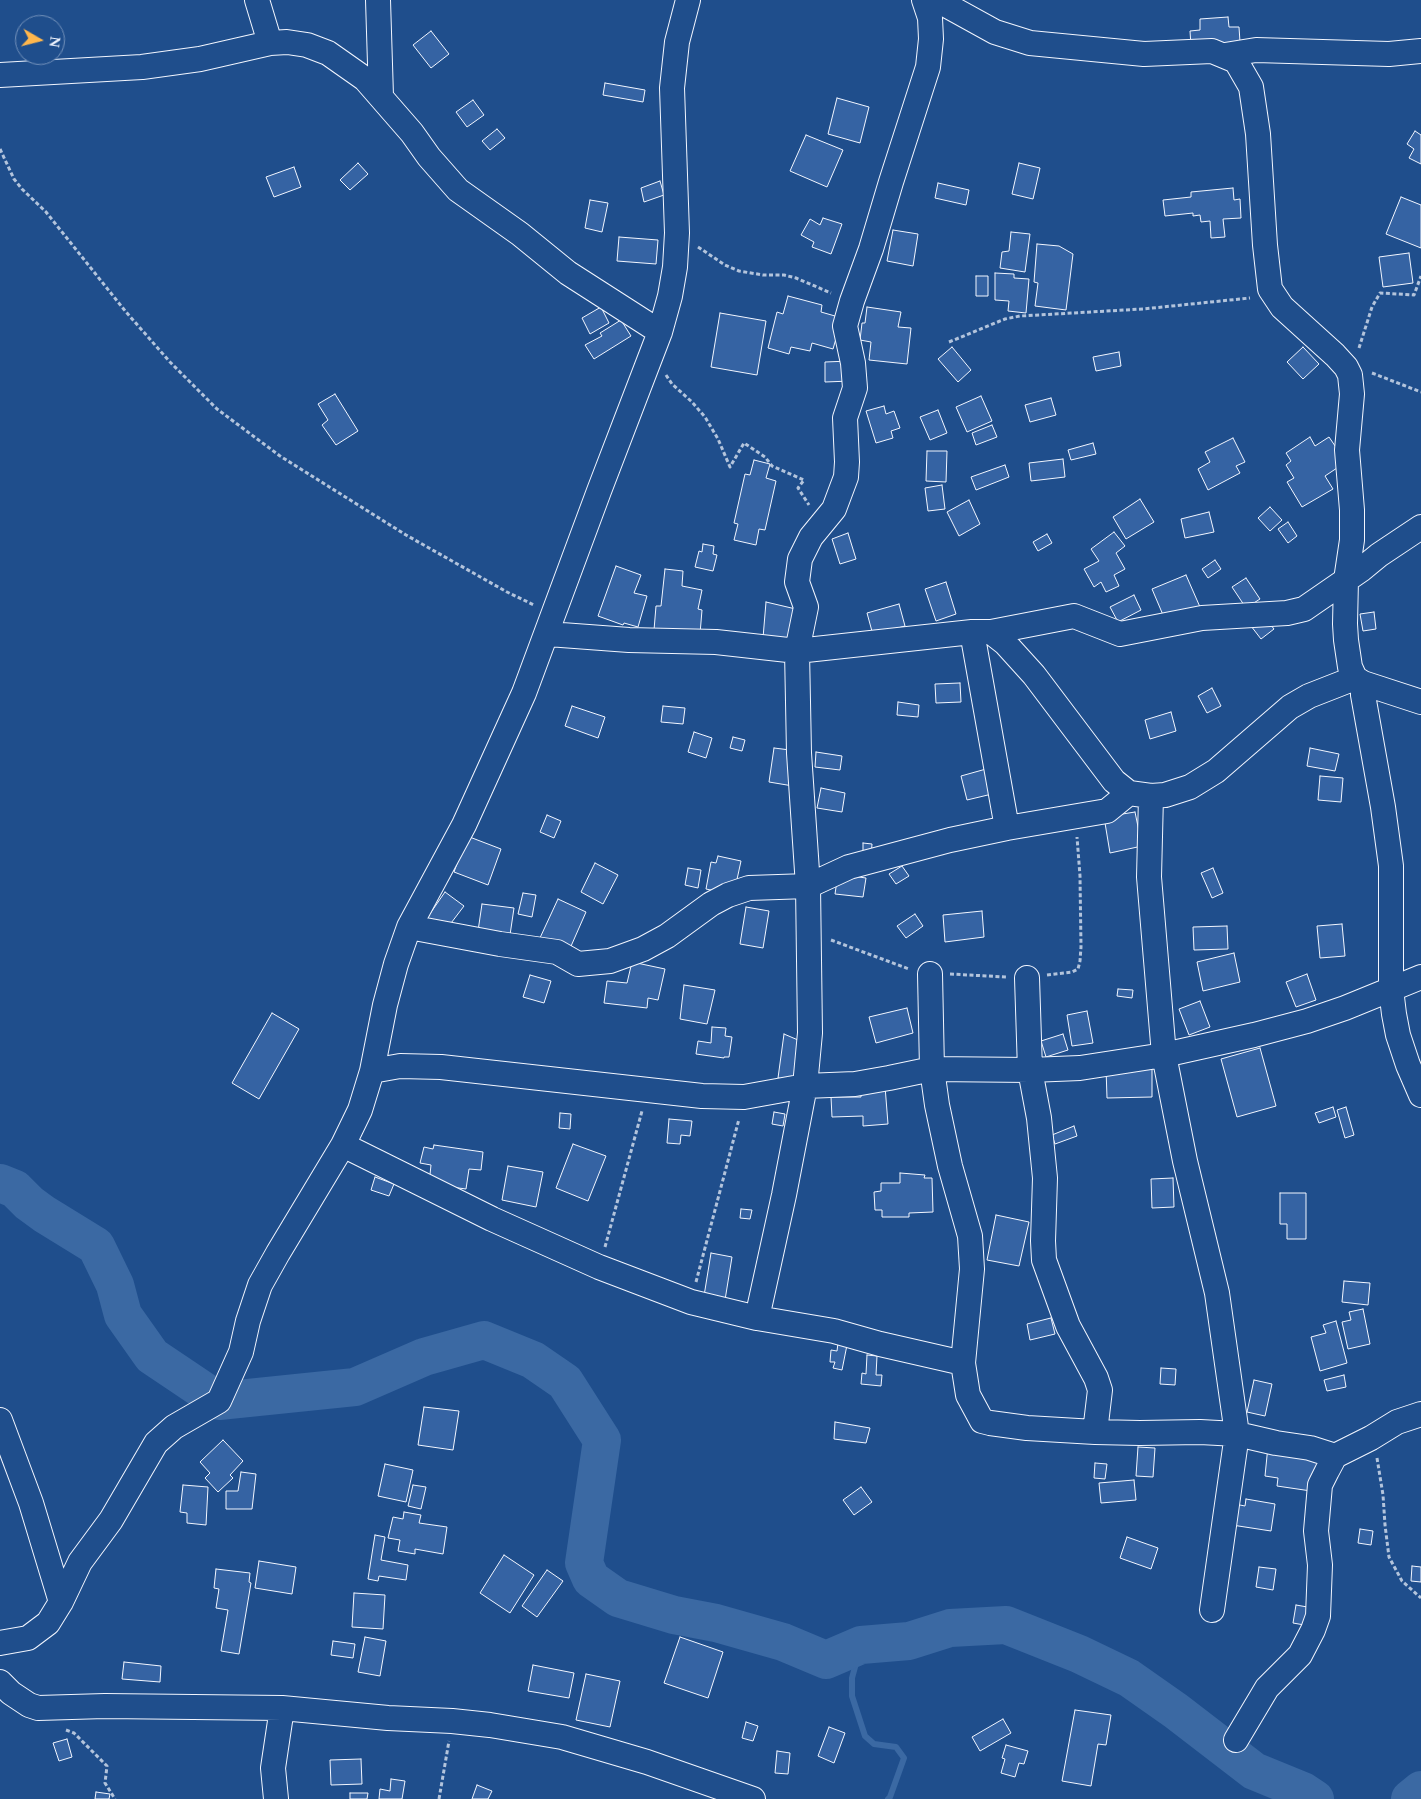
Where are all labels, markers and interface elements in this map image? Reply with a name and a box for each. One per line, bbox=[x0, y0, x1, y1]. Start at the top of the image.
north arrow bbox=[15, 15, 65, 65]
text: N bbox=[43, 35, 66, 49]

